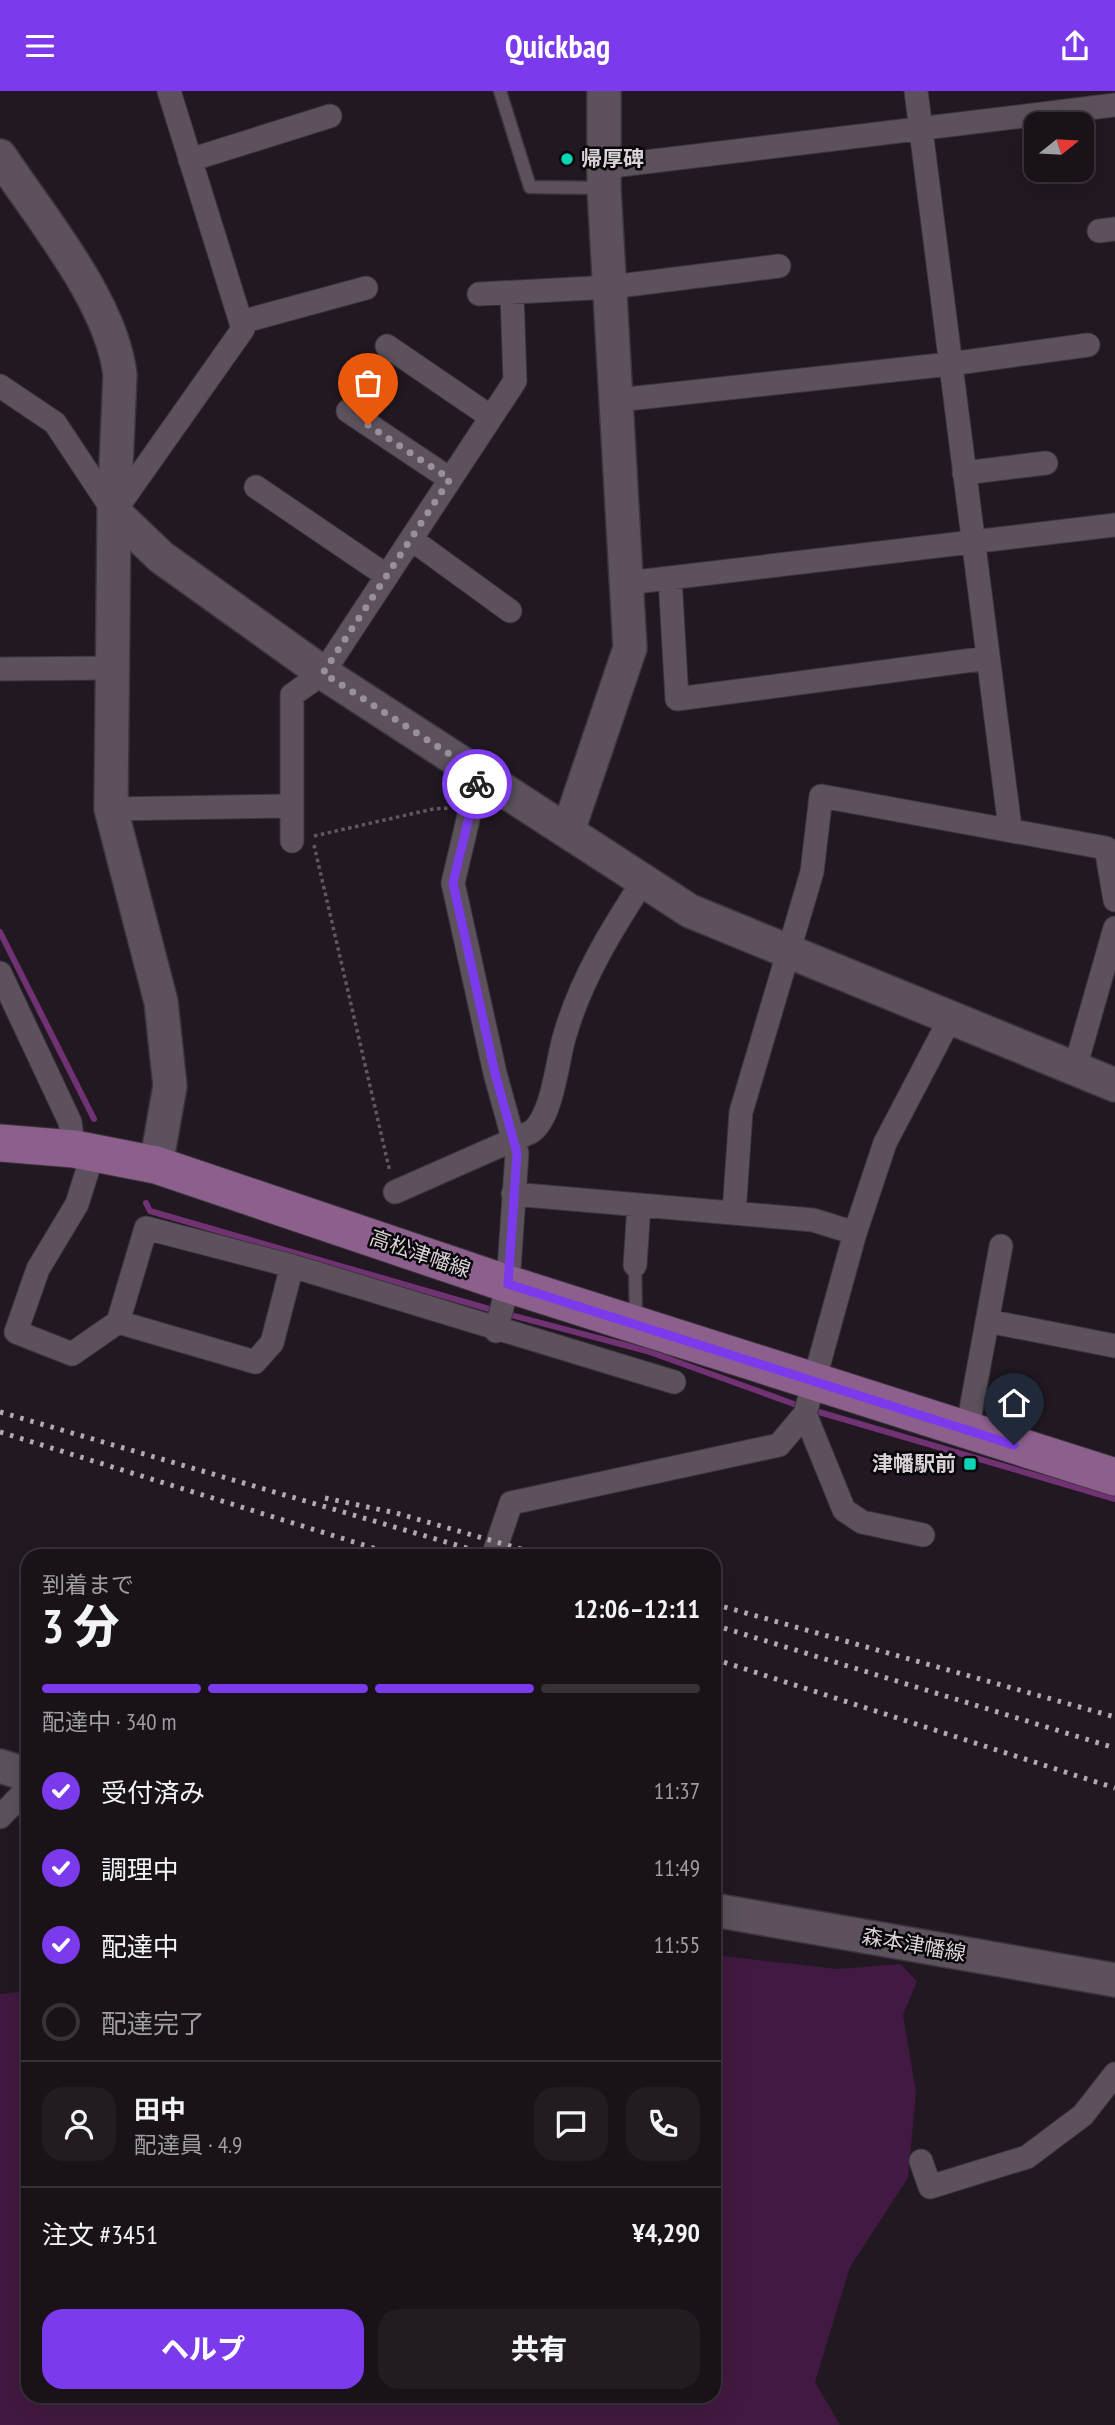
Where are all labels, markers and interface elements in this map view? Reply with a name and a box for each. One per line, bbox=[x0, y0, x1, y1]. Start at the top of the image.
text: Quickbag bbox=[505, 25, 610, 67]
icon: menu bbox=[21, 27, 59, 65]
icon: share bbox=[1056, 27, 1094, 65]
north arrow bbox=[1024, 112, 1094, 182]
map controls bbox=[1024, 112, 1094, 182]
place label: 帰厚碑 bbox=[581, 145, 644, 172]
marker: 帰厚碑 bbox=[559, 151, 575, 167]
pin bbox=[338, 353, 398, 425]
icon: bag bbox=[349, 364, 387, 402]
courier bbox=[442, 749, 512, 819]
icon: bike bbox=[458, 765, 496, 803]
street label: 高松津幡線 bbox=[366, 1224, 474, 1283]
pin bbox=[984, 1373, 1044, 1445]
icon: home bbox=[995, 1384, 1033, 1422]
place label: 津幡駅前 bbox=[872, 1450, 956, 1477]
marker: 津幡駅前 bbox=[962, 1456, 978, 1472]
text: 到着まで bbox=[42, 1570, 134, 1599]
text: 12:06–12:11 bbox=[573, 1592, 700, 1625]
text: 3 分 bbox=[42, 1596, 119, 1656]
text: 配達中 · 340 m bbox=[42, 1707, 177, 1736]
icon: check bbox=[42, 1772, 80, 1810]
text: 受付済み bbox=[101, 1776, 205, 1809]
text: 11:37 bbox=[654, 1776, 700, 1805]
icon: check bbox=[42, 1849, 80, 1887]
text: 調理中 bbox=[101, 1853, 179, 1886]
text: 11:49 bbox=[654, 1853, 700, 1882]
street label: 森本津幡線 bbox=[860, 1922, 968, 1967]
icon: check bbox=[42, 1926, 80, 1964]
text: 配達中 bbox=[101, 1930, 179, 1963]
text: 11:55 bbox=[654, 1930, 700, 1959]
text: 配達完了 bbox=[101, 2007, 205, 2040]
button: person bbox=[42, 2087, 116, 2161]
button: chat bbox=[534, 2087, 608, 2161]
button: phone bbox=[626, 2087, 700, 2161]
text: 田中 bbox=[134, 2093, 186, 2126]
text: 配達員 · 4.9 bbox=[134, 2130, 242, 2159]
text: ¥4,290 bbox=[632, 2216, 700, 2249]
text: 注文 #3451 bbox=[42, 2218, 158, 2251]
button: ヘルプ bbox=[42, 2309, 364, 2389]
button: 共有 bbox=[378, 2309, 700, 2389]

